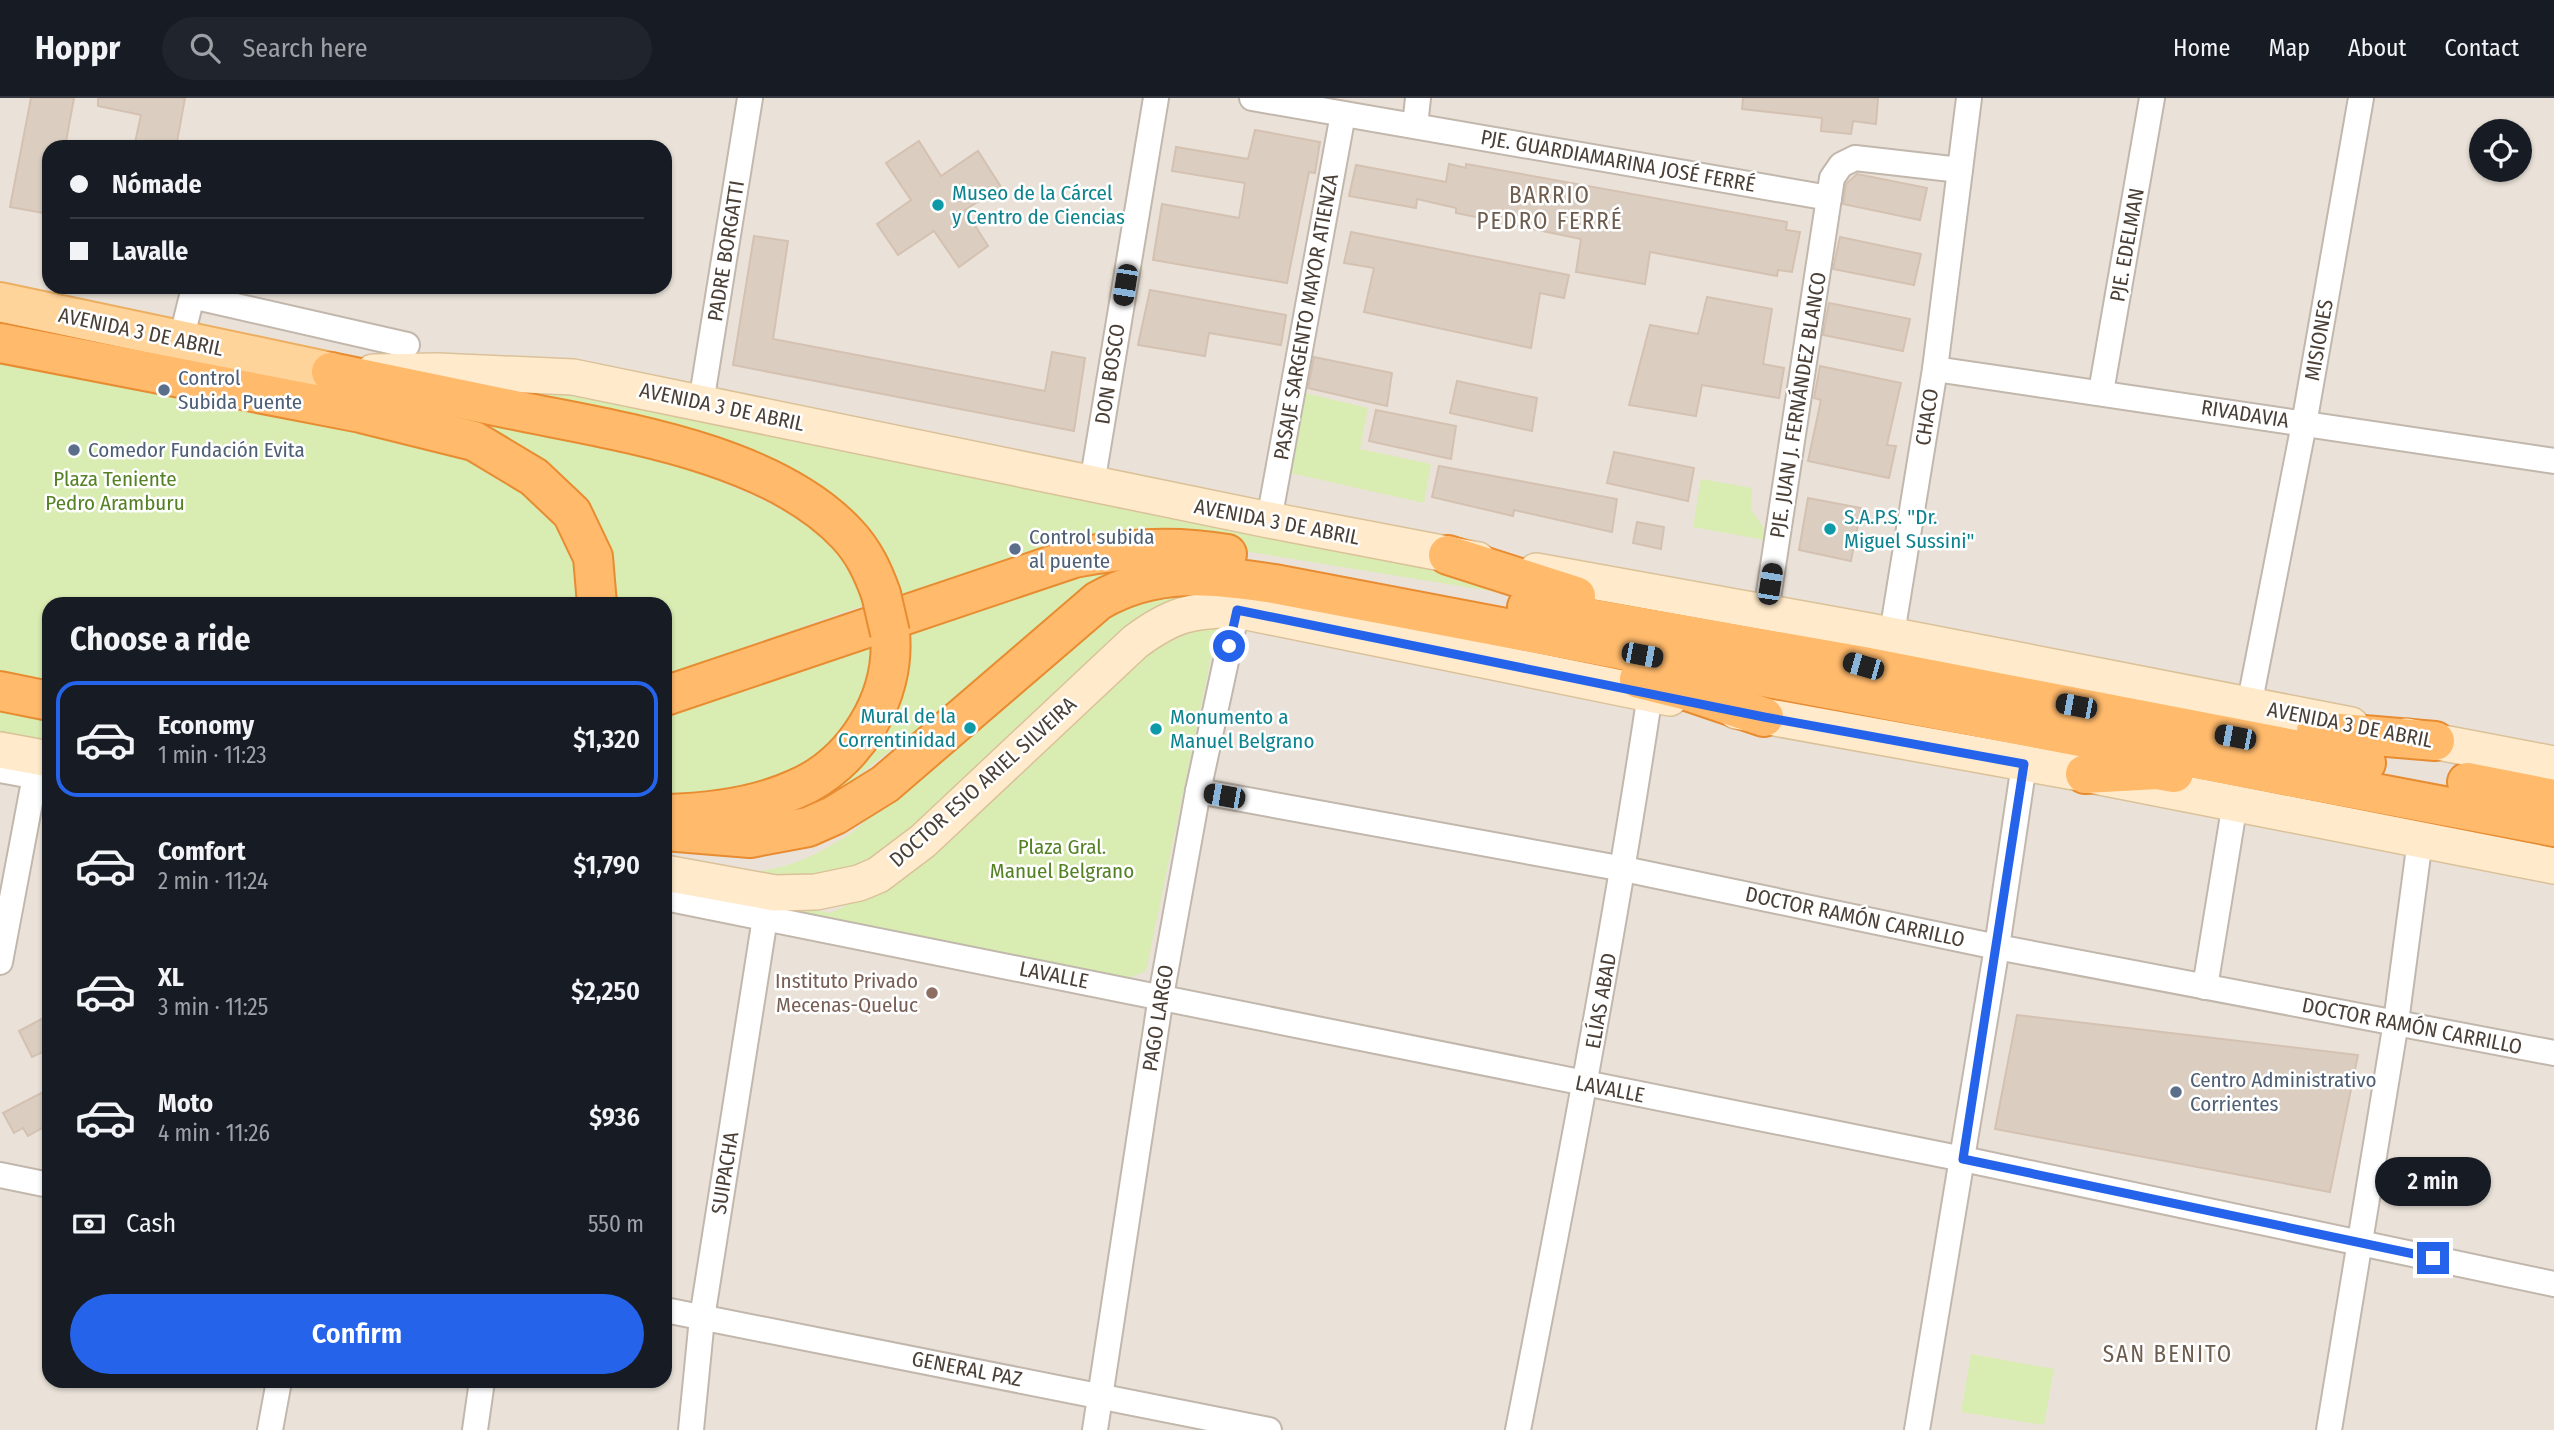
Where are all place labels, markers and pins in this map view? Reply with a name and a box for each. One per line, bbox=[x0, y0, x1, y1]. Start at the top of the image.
place label: Museo de la Cárcel y Centro de Ciencias bbox=[952, 180, 1125, 230]
marker: Museo de la Cárcel y Centro de Ciencias bbox=[930, 197, 946, 213]
place label: Control Subida Puente bbox=[178, 365, 302, 415]
marker: Control Subida Puente bbox=[156, 382, 172, 398]
place label: Comedor Fundación Evita bbox=[88, 437, 305, 463]
marker: Comedor Fundación Evita bbox=[66, 442, 82, 458]
place label: S.A.P.S. "Dr. Miguel Sussini" bbox=[1844, 504, 1974, 554]
marker: S.A.P.S. "Dr. Miguel Sussini" bbox=[1822, 521, 1838, 537]
place label: Control subida al puente bbox=[1029, 524, 1154, 574]
marker: Control subida al puente bbox=[1007, 541, 1023, 557]
place label: Mural de la Correntinidad bbox=[838, 703, 956, 753]
place label: Monumento a Manuel Belgrano bbox=[1170, 704, 1314, 754]
marker: Mural de la Correntinidad bbox=[962, 720, 978, 736]
marker: Monumento a Manuel Belgrano bbox=[1148, 721, 1164, 737]
place label: Instituto Privado Mecenas-Queluc bbox=[775, 968, 918, 1018]
marker: Instituto Privado Mecenas-Queluc bbox=[924, 985, 940, 1001]
place label: Centro Administrativo Corrientes bbox=[2190, 1067, 2377, 1117]
marker: Centro Administrativo Corrientes bbox=[2168, 1084, 2184, 1100]

